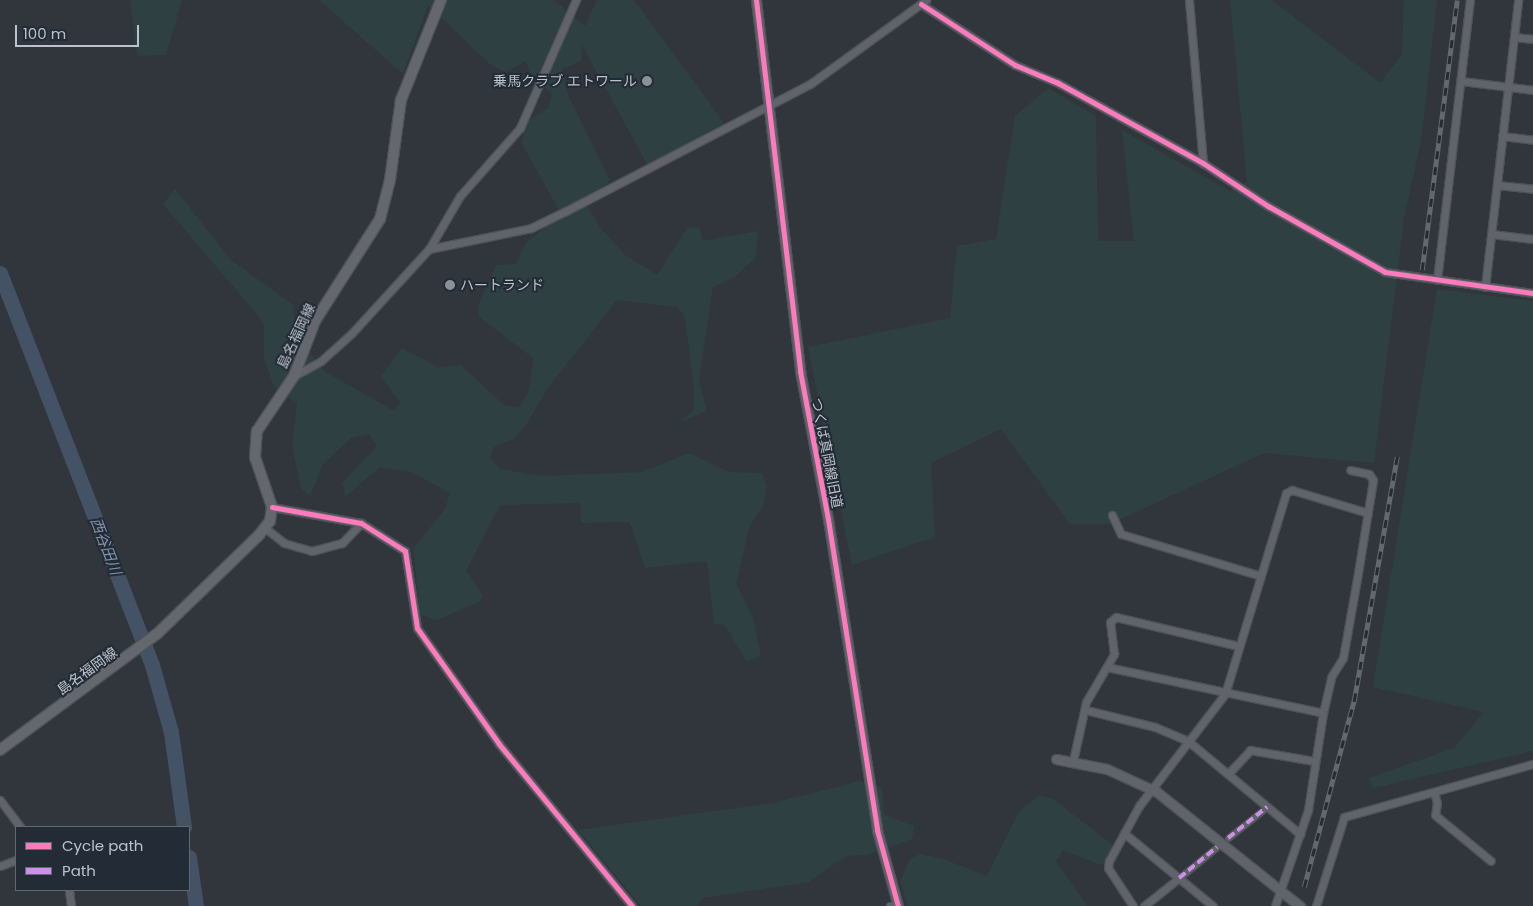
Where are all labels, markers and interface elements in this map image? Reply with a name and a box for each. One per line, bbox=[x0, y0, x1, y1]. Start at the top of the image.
scale bar bbox=[18, 15, 141, 47]
text: 100 m bbox=[23, 23, 66, 44]
place label: 乗馬クラブ エトワール bbox=[493, 73, 637, 89]
marker: 乗馬クラブ エトワール bbox=[641, 75, 653, 87]
place label: ハートランド bbox=[460, 277, 544, 293]
marker: ハートランド bbox=[444, 279, 456, 291]
street label: 島名福岡線 bbox=[274, 301, 318, 371]
street label: つくば真岡線旧道 bbox=[808, 396, 846, 510]
water label: 西谷田川 bbox=[87, 515, 125, 577]
street label: 島名福岡線 bbox=[54, 644, 120, 698]
legend bbox=[15, 826, 190, 891]
text: Cycle path bbox=[62, 835, 143, 856]
text: Path bbox=[62, 860, 96, 881]

